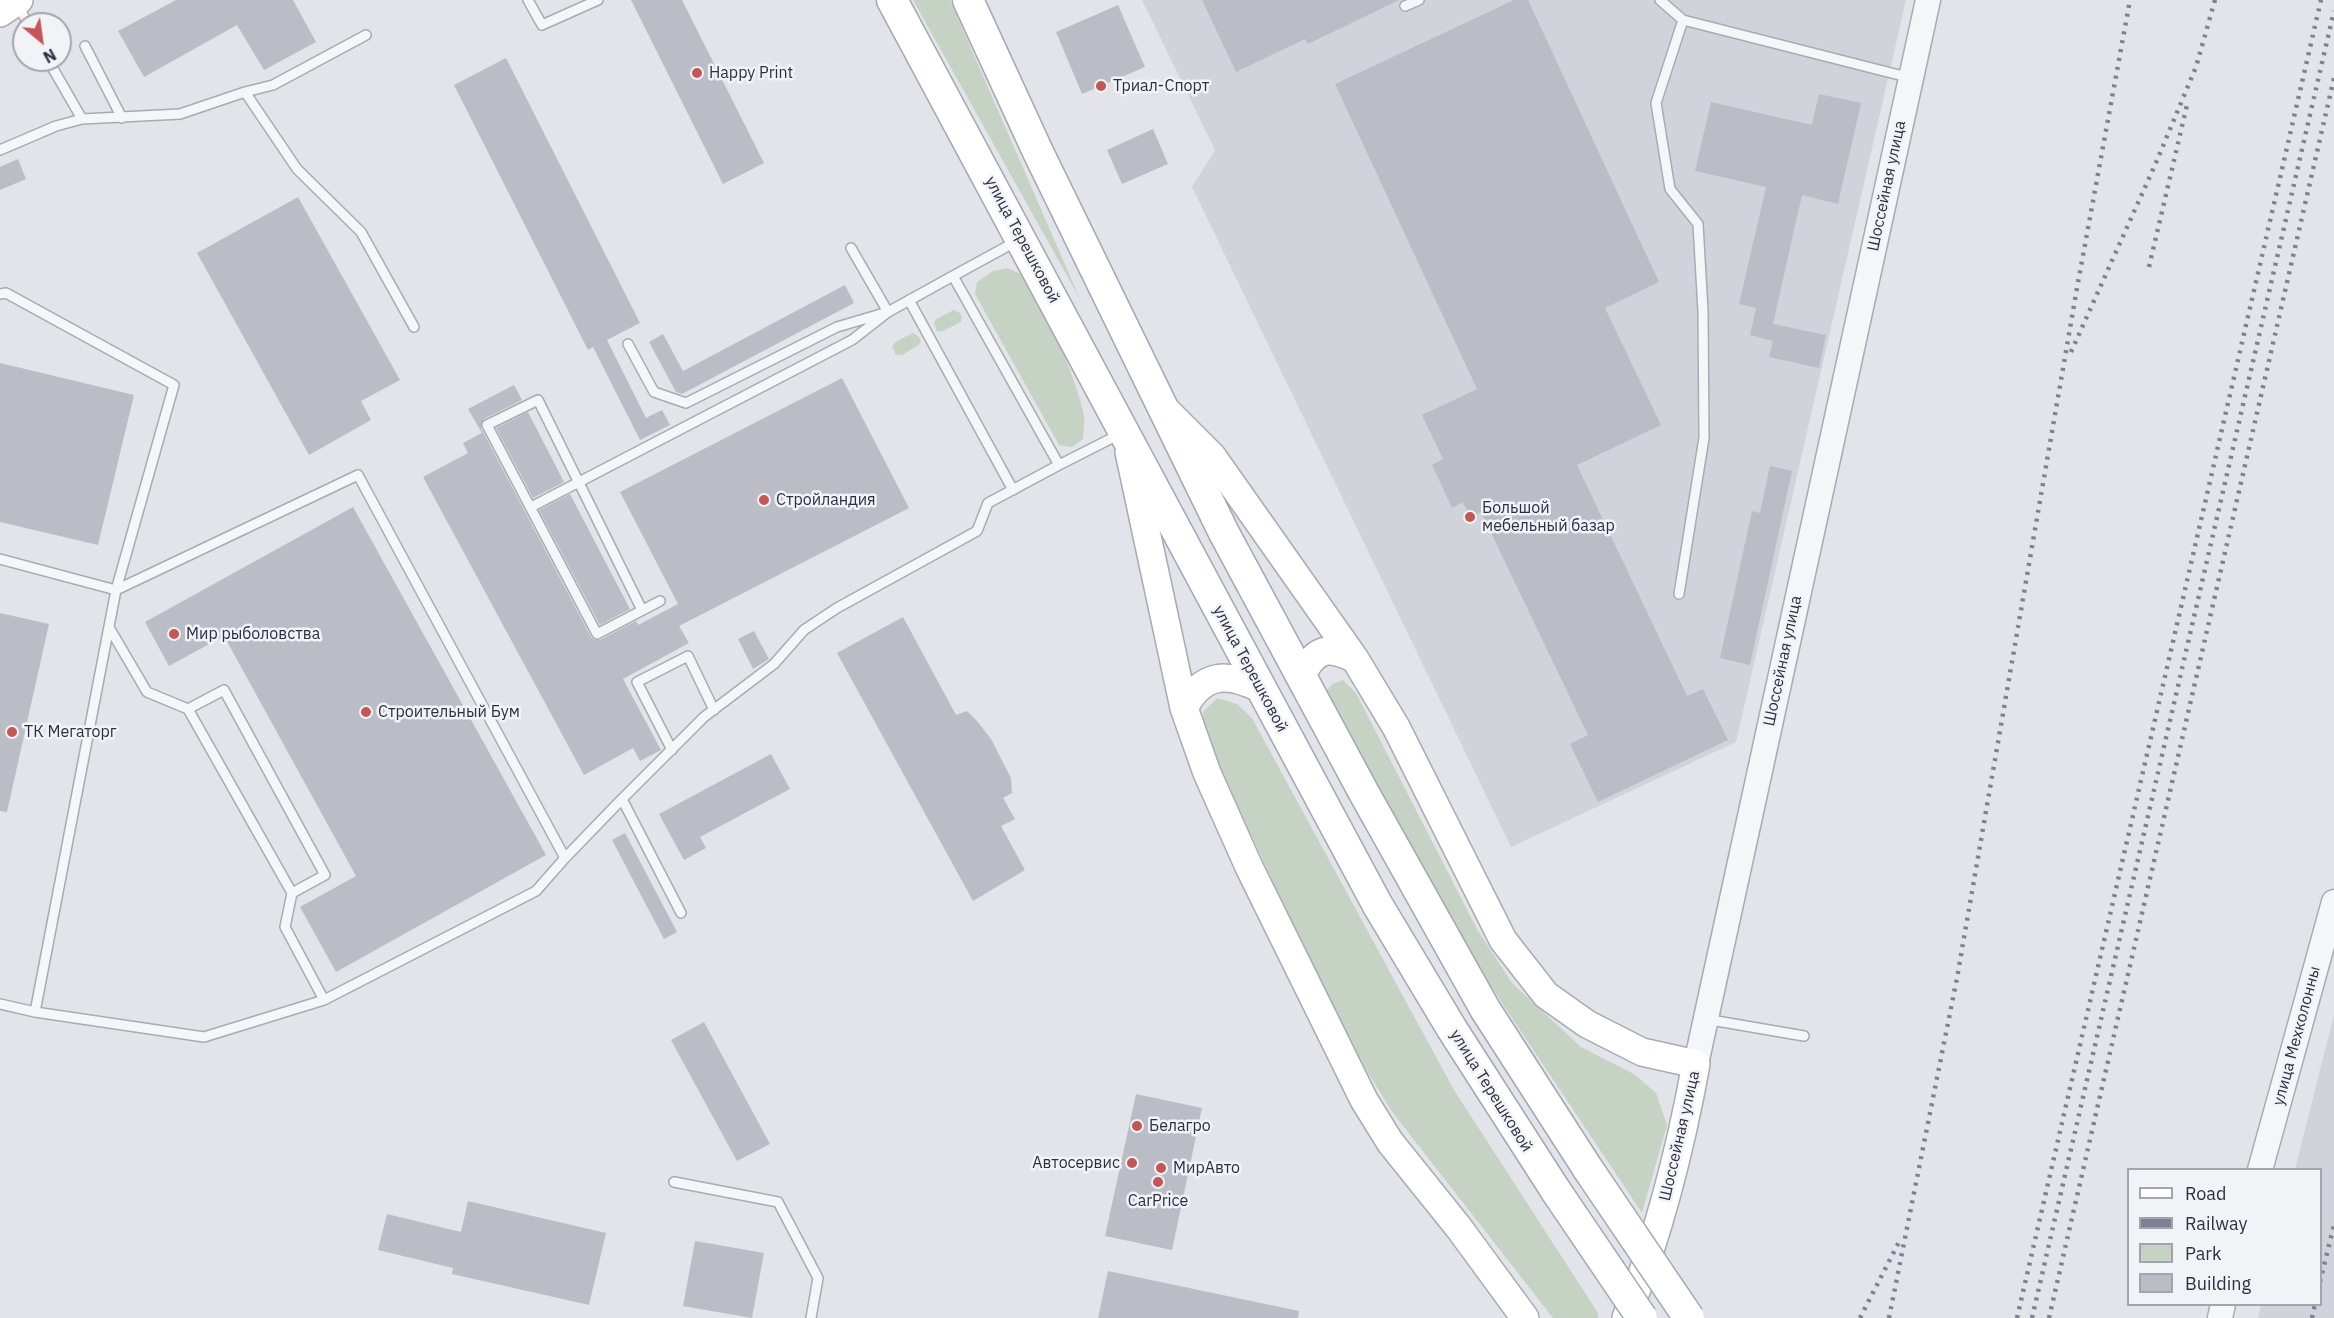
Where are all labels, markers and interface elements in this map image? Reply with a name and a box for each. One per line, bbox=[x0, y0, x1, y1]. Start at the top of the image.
north arrow bbox=[12, 12, 72, 72]
text: N bbox=[40, 44, 60, 68]
place label: Happy Print bbox=[709, 63, 793, 83]
marker: Happy Print bbox=[690, 66, 704, 80]
place label: Триал-Спорт bbox=[1113, 76, 1209, 96]
marker: Триал-Спорт bbox=[1094, 79, 1108, 93]
street label: Шоссейная улица bbox=[1864, 119, 1910, 253]
street label: улица Терешковой bbox=[981, 173, 1063, 307]
place label: Стройландия bbox=[776, 490, 876, 510]
marker: Стройландия bbox=[757, 493, 771, 507]
place label: Большой мебельный базар bbox=[1482, 498, 1615, 536]
marker: Большой мебельный базар bbox=[1463, 510, 1477, 524]
street label: Шоссейная улица bbox=[1760, 594, 1806, 728]
street label: улица Терешковой bbox=[1209, 602, 1291, 736]
place label: Мир рыболовства bbox=[186, 624, 320, 644]
marker: Мир рыболовства bbox=[167, 627, 181, 641]
place label: Строительный Бум bbox=[378, 702, 520, 722]
marker: Строительный Бум bbox=[359, 705, 373, 719]
place label: ТК Мегаторг bbox=[24, 722, 117, 742]
marker: ТК Мегаторг bbox=[5, 725, 19, 739]
street label: улица Мехколонны bbox=[2269, 964, 2325, 1108]
street label: улица Терешковой bbox=[1446, 1026, 1536, 1156]
street label: Шоссейная улица bbox=[1656, 1069, 1704, 1203]
place label: Белагро bbox=[1149, 1116, 1211, 1136]
marker: Белагро bbox=[1130, 1119, 1144, 1133]
place label: Автосервис bbox=[1032, 1153, 1120, 1173]
marker: Автосервис bbox=[1125, 1156, 1139, 1170]
place label: МирАвто bbox=[1173, 1158, 1240, 1178]
marker: МирАвто bbox=[1154, 1161, 1168, 1175]
legend bbox=[2127, 1168, 2322, 1306]
marker: CarPrice bbox=[1151, 1175, 1165, 1189]
text: Road bbox=[2185, 1182, 2226, 1205]
place label: CarPrice bbox=[1128, 1191, 1188, 1211]
text: Railway bbox=[2185, 1212, 2247, 1235]
text: Park bbox=[2185, 1242, 2221, 1265]
text: Building bbox=[2185, 1272, 2251, 1295]

